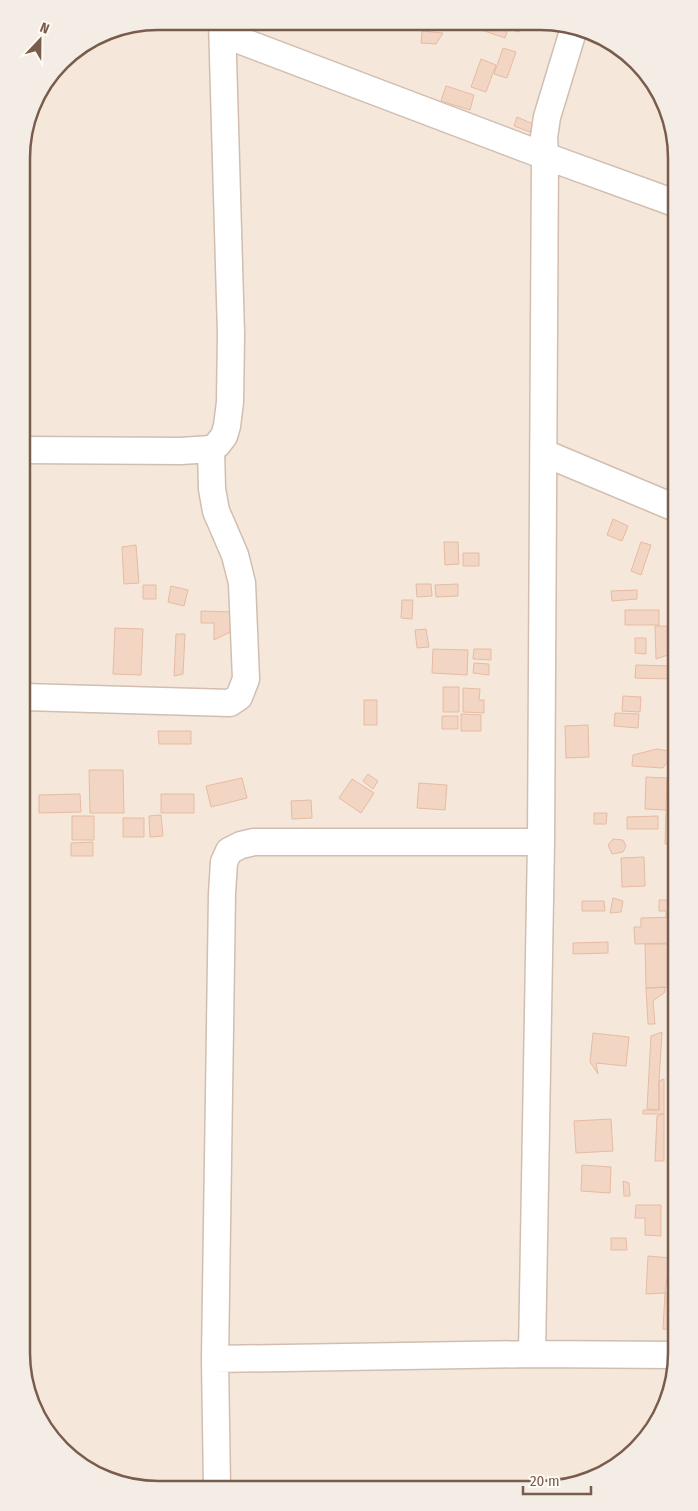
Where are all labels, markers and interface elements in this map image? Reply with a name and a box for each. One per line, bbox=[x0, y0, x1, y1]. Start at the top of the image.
north arrow bbox=[15, 15, 65, 65]
text: N bbox=[38, 19, 52, 38]
scale bar bbox=[523, 1464, 590, 1496]
text: 20 m bbox=[530, 1472, 560, 1490]

